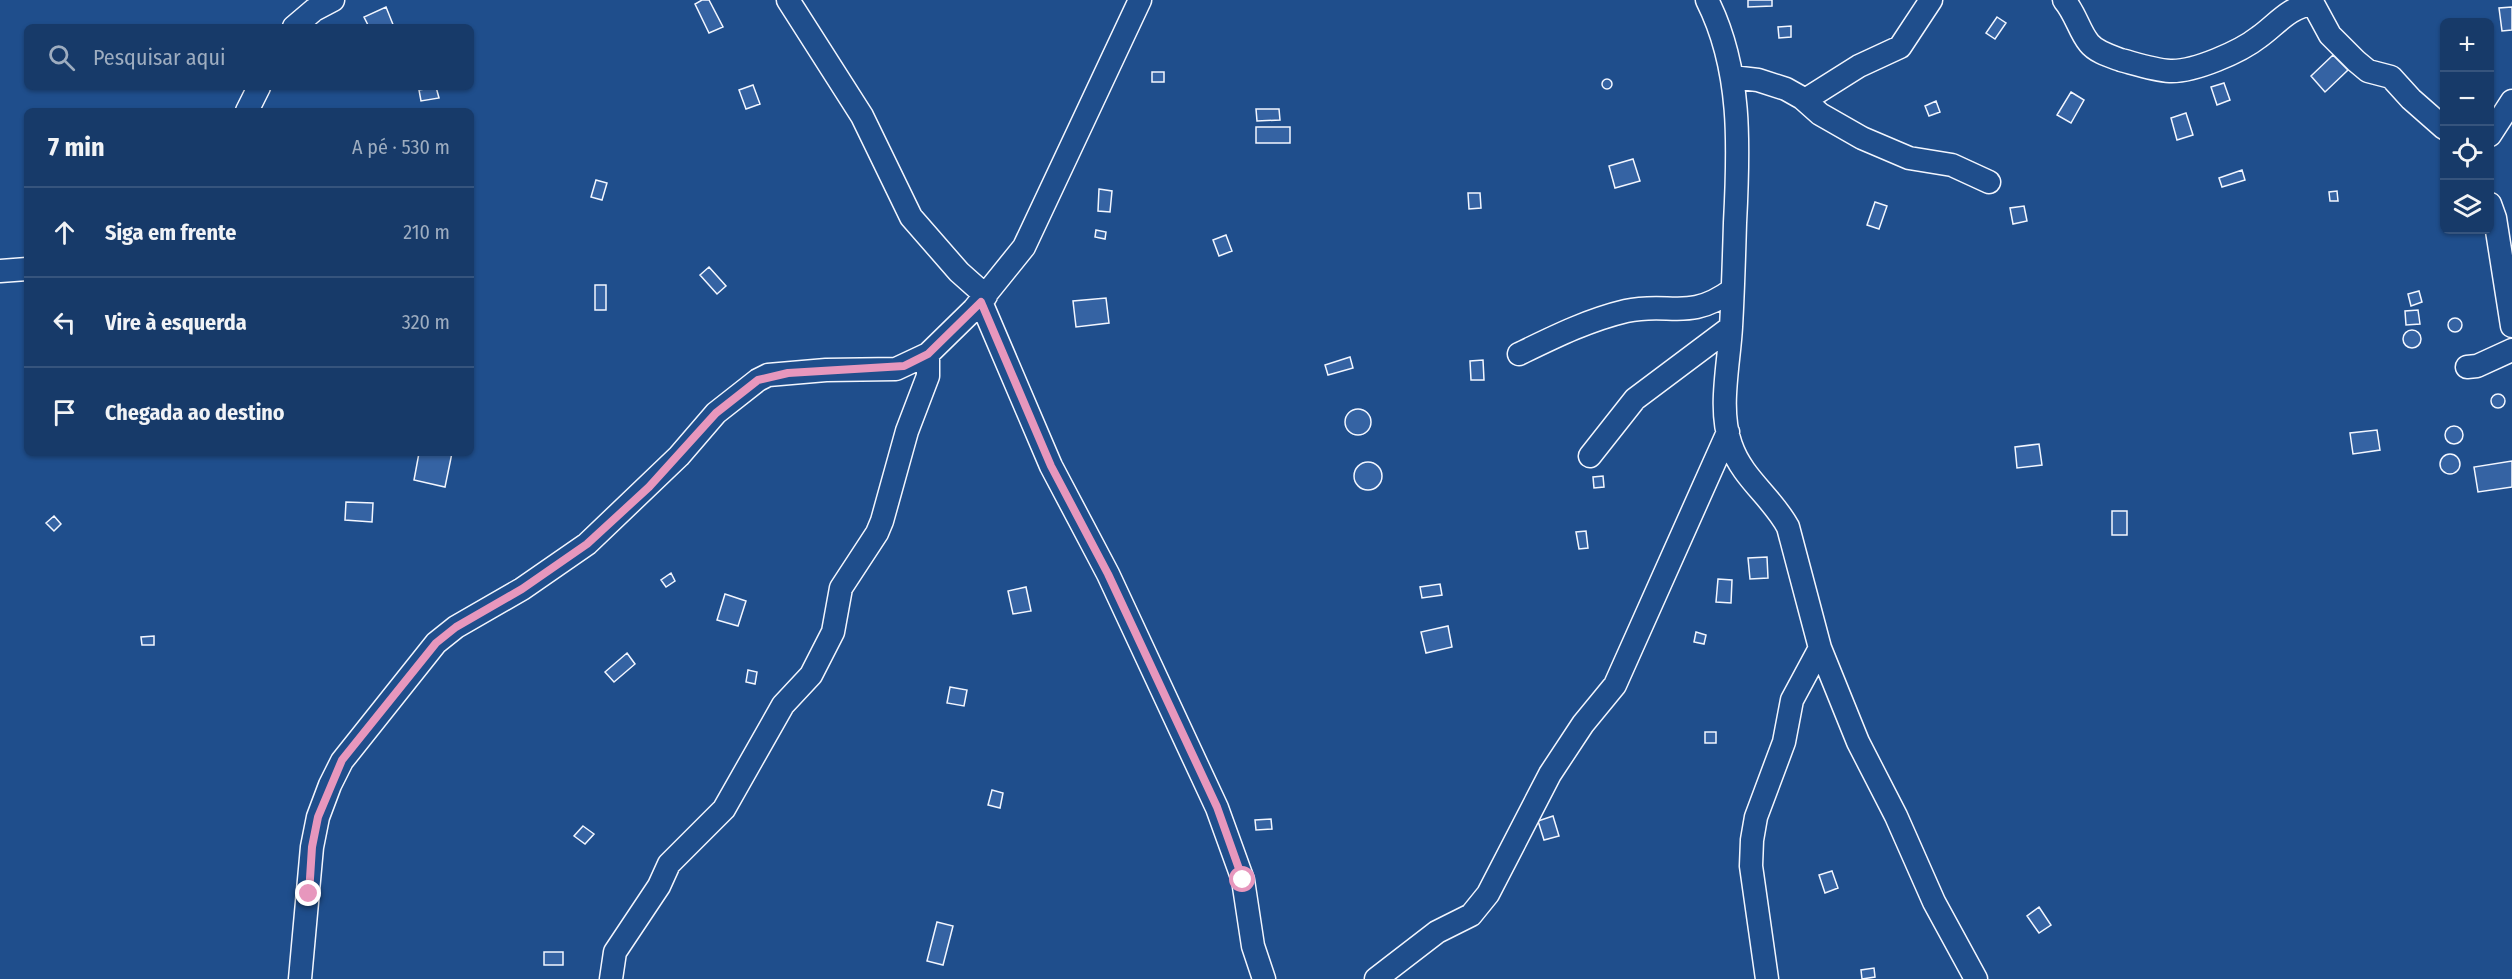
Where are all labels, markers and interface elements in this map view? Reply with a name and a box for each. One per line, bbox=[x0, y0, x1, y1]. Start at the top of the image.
map controls bbox=[2440, 18, 2494, 234]
button: + bbox=[2440, 18, 2494, 72]
search box bbox=[24, 24, 474, 90]
icon: search bbox=[45, 41, 78, 74]
text: Pesquisar aqui bbox=[93, 44, 225, 71]
button: − bbox=[2440, 72, 2494, 126]
button: locate bbox=[2440, 126, 2494, 180]
text: 7 min bbox=[48, 132, 105, 163]
text: A pé · 530 m bbox=[352, 135, 450, 159]
button: layers bbox=[2440, 180, 2494, 234]
icon: ahead bbox=[48, 216, 81, 249]
text: Siga em frente bbox=[105, 219, 236, 246]
text: 210 m bbox=[403, 220, 450, 244]
icon: left bbox=[48, 306, 81, 339]
text: Vire à esquerda bbox=[105, 309, 247, 336]
text: 320 m bbox=[402, 310, 450, 334]
icon: arrive bbox=[48, 396, 81, 429]
text: Chegada ao destino bbox=[105, 399, 285, 426]
route start bbox=[1229, 866, 1255, 892]
route end bbox=[295, 880, 321, 906]

